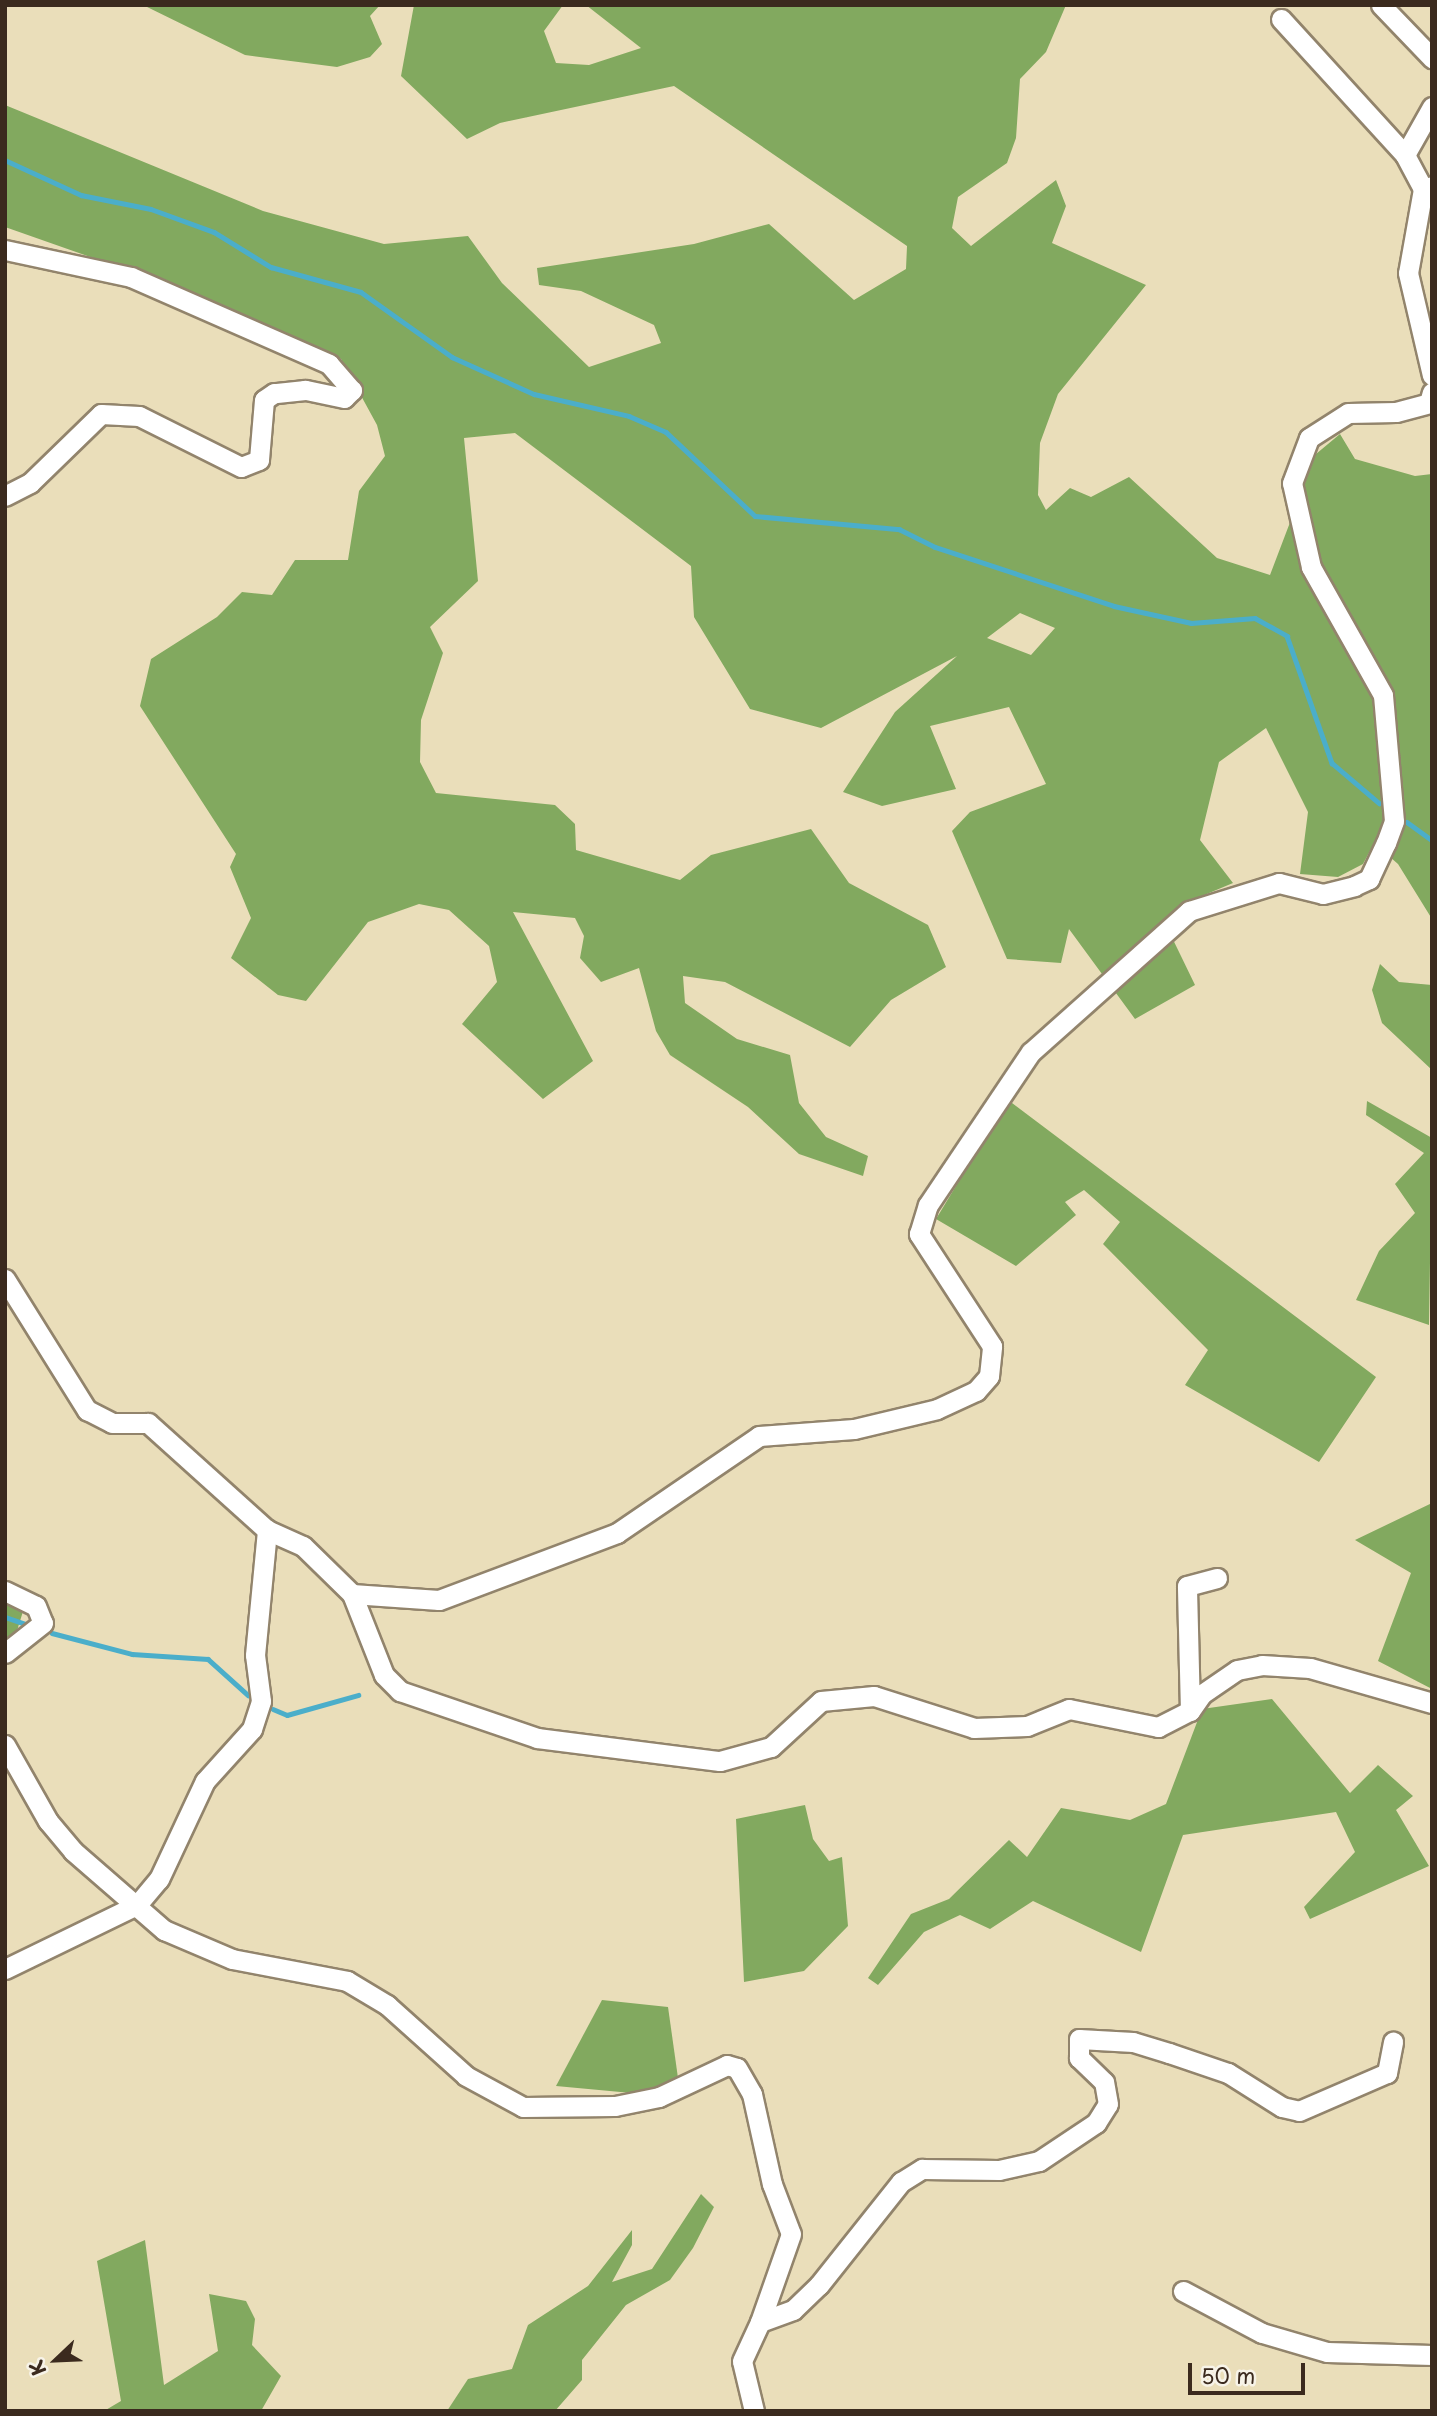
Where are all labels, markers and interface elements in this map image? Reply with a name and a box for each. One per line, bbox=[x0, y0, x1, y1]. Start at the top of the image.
north arrow bbox=[21, 2325, 91, 2395]
scale bar bbox=[1192, 2350, 1309, 2394]
text: K bbox=[21, 2356, 52, 2380]
text: 50 m bbox=[1201, 2359, 1255, 2391]

